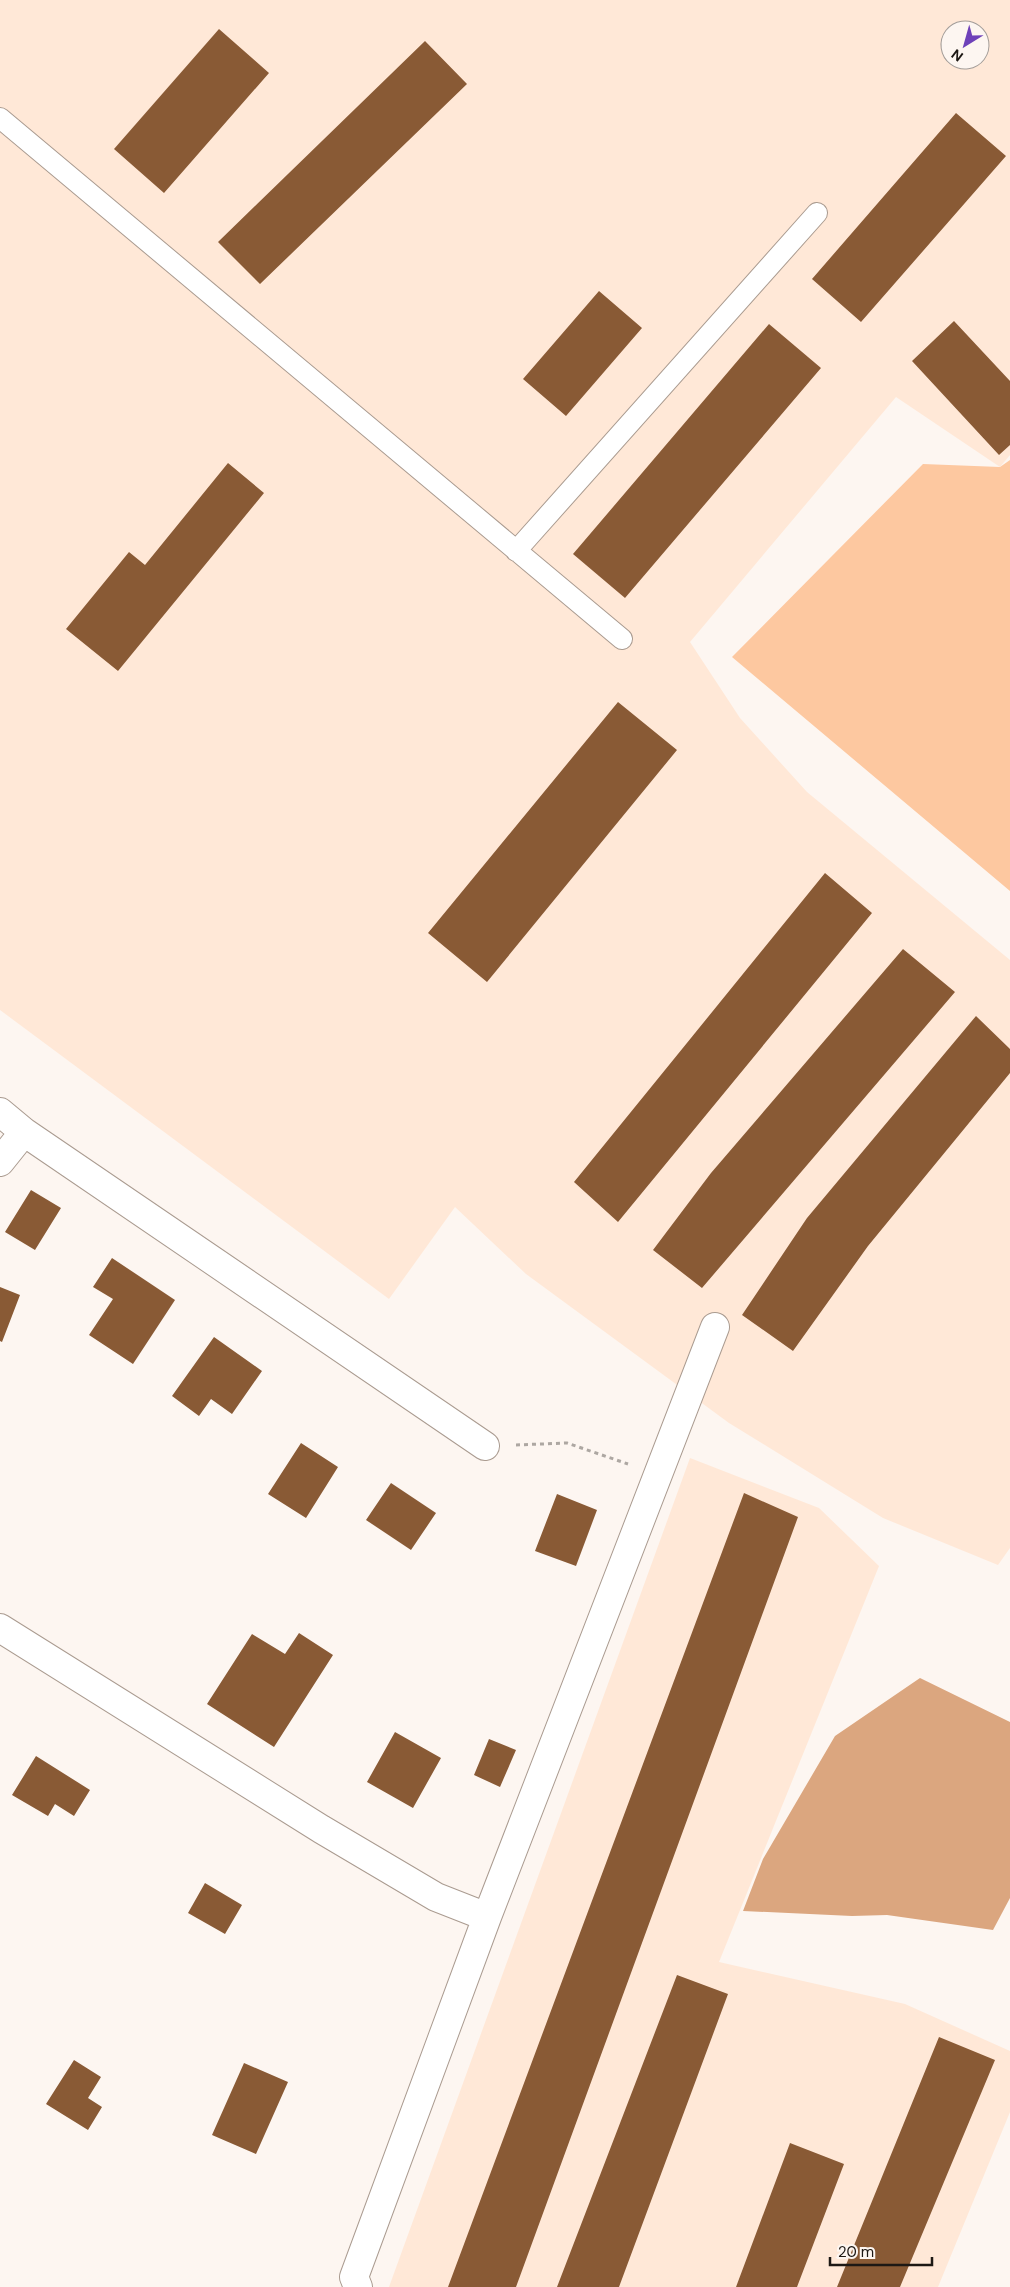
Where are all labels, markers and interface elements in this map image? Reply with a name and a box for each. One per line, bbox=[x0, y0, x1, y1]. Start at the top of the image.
north arrow bbox=[940, 20, 990, 70]
text: N bbox=[948, 45, 967, 66]
scale bar bbox=[830, 2234, 932, 2266]
text: 20 m bbox=[838, 2242, 874, 2262]

